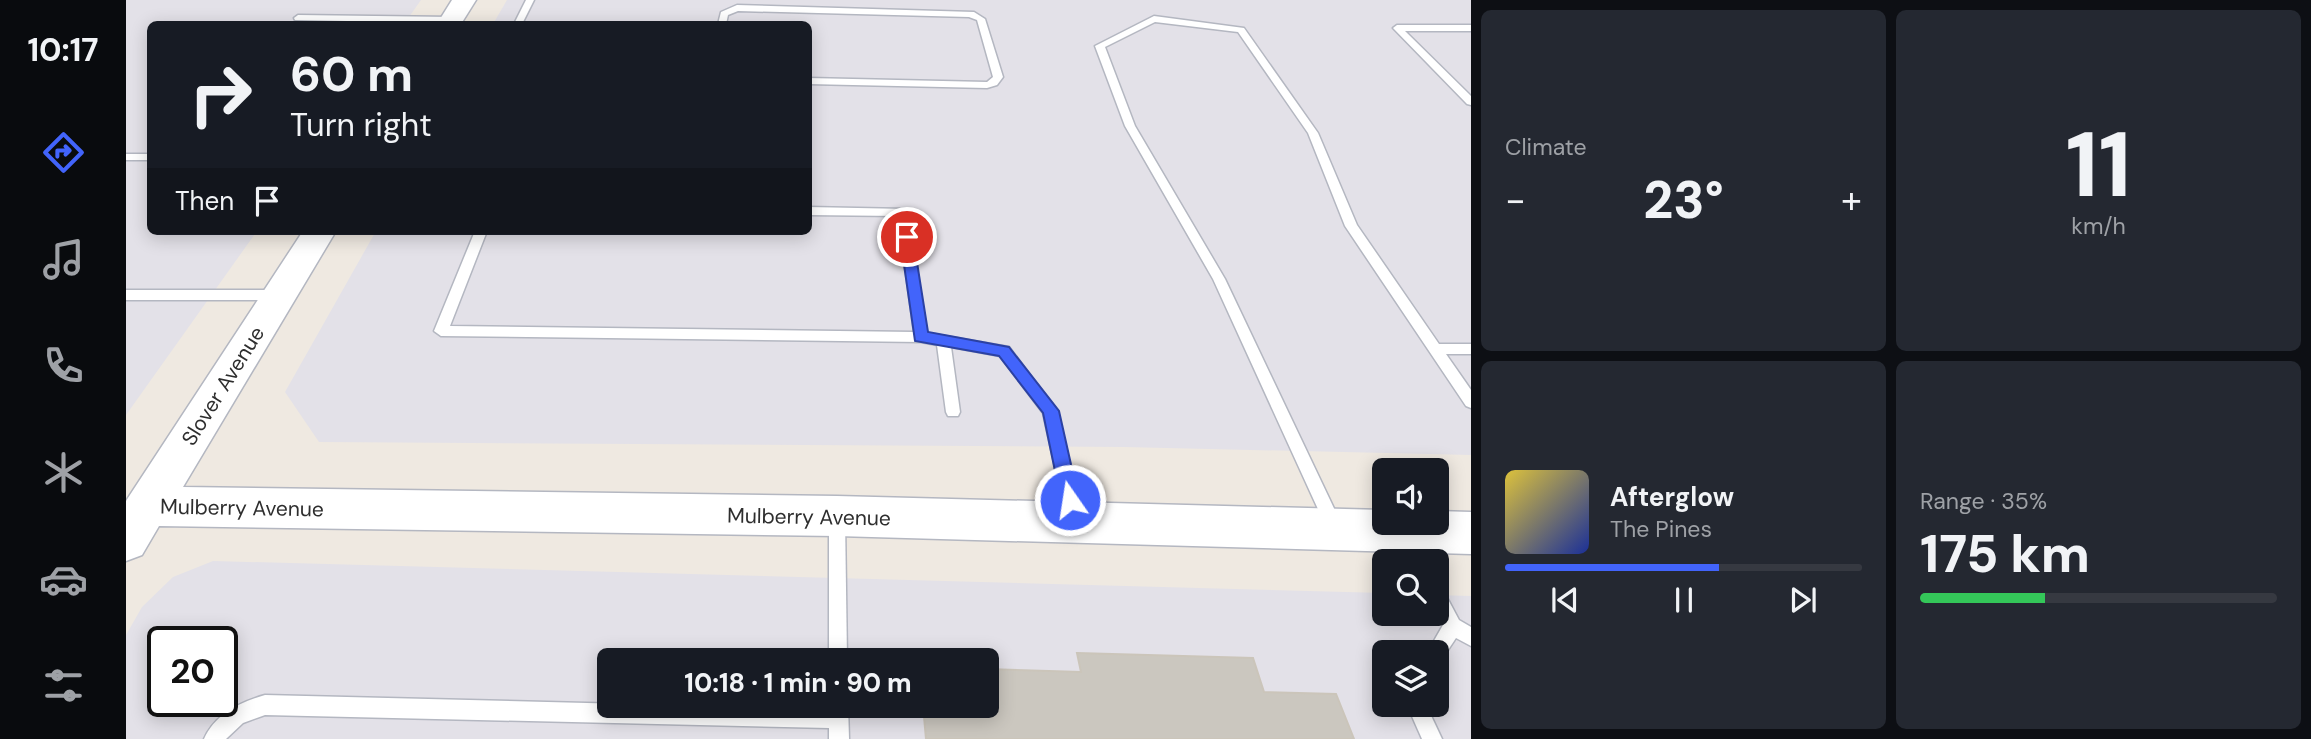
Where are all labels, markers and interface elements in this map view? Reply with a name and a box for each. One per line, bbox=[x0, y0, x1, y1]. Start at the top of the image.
text: 10:17 bbox=[27, 29, 99, 71]
text: 60 m bbox=[290, 42, 413, 106]
icon: right bbox=[175, 49, 266, 140]
text: Turn right bbox=[290, 104, 432, 146]
text: 11 bbox=[2065, 106, 2132, 224]
icon: directions bbox=[39, 128, 88, 177]
text: Climate bbox=[1505, 132, 1587, 162]
text: 23° bbox=[1643, 166, 1724, 234]
text: − bbox=[1505, 175, 1526, 225]
text: + bbox=[1841, 175, 1862, 225]
icon: arrive bbox=[248, 182, 286, 220]
text: Then bbox=[175, 184, 234, 218]
pin bbox=[877, 207, 937, 267]
text: km/h bbox=[2071, 211, 2126, 241]
icon: arrive bbox=[888, 218, 926, 256]
icon: music bbox=[39, 235, 88, 284]
street label: Slover Avenue bbox=[175, 321, 271, 451]
icon: phone bbox=[39, 341, 88, 390]
icon: climate bbox=[39, 448, 88, 497]
map controls bbox=[1372, 458, 1449, 717]
button: sound bbox=[1372, 458, 1449, 535]
position arrow bbox=[1033, 463, 1107, 537]
text: Afterglow bbox=[1610, 480, 1734, 514]
text: Range · 35% bbox=[1920, 486, 2047, 516]
street label: Mulberry Avenue bbox=[160, 493, 324, 523]
street label: Mulberry Avenue bbox=[727, 502, 891, 532]
text: The Pines bbox=[1610, 514, 1712, 544]
text: 175 km bbox=[1920, 520, 2090, 588]
button: search bbox=[1372, 549, 1449, 626]
icon: car bbox=[39, 555, 88, 604]
icon: previous bbox=[1546, 581, 1584, 619]
icon: pause bbox=[1665, 581, 1703, 619]
icon: next bbox=[1784, 581, 1822, 619]
speed limit sign: 20 bbox=[147, 626, 238, 717]
button: layers bbox=[1372, 640, 1449, 717]
icon: filters bbox=[39, 661, 88, 710]
text: 10:18 · 1 min · 90 m bbox=[684, 666, 912, 700]

